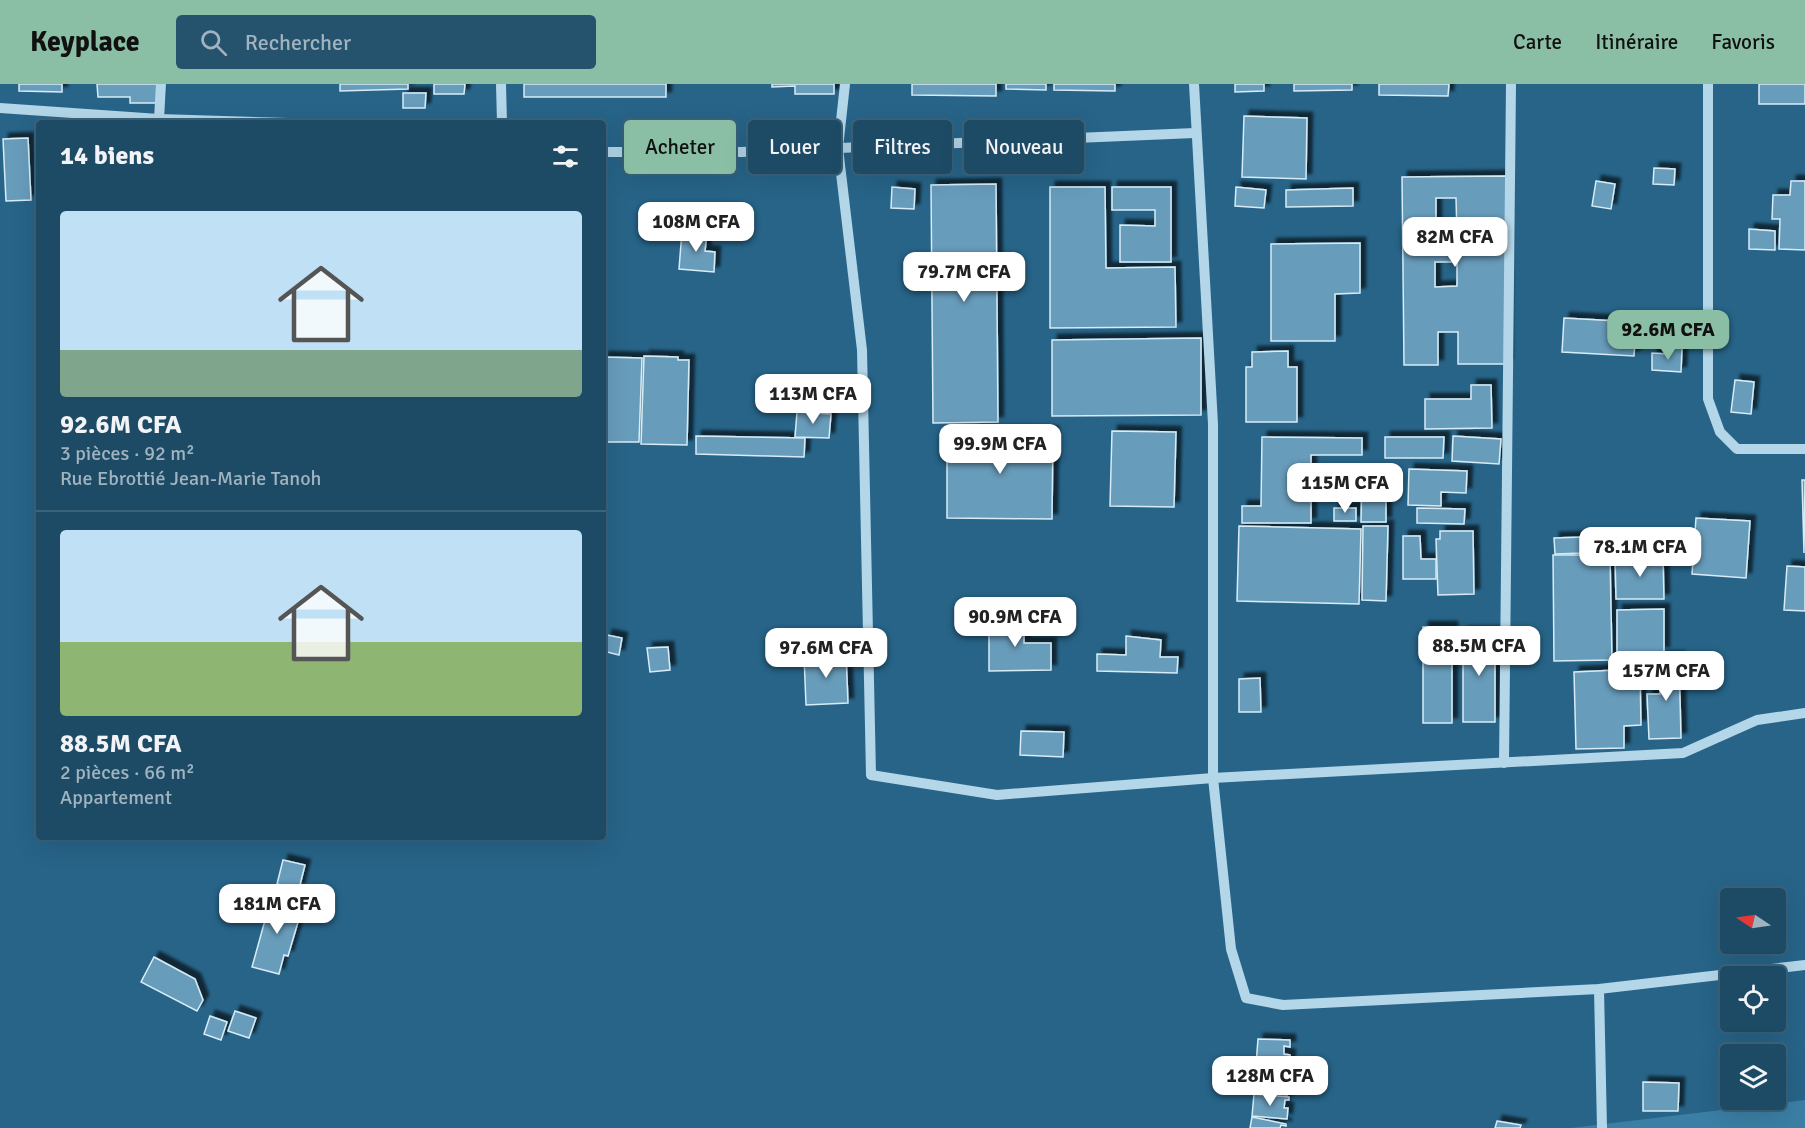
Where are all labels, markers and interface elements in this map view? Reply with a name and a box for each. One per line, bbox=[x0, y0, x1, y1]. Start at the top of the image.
search box bbox=[176, 15, 596, 69]
text: Keyplace bbox=[30, 25, 140, 59]
icon: search bbox=[197, 26, 230, 59]
text: Rechercher bbox=[245, 29, 351, 56]
text: Carte bbox=[1513, 29, 1562, 55]
text: Itinéraire bbox=[1595, 29, 1678, 55]
text: Favoris bbox=[1711, 29, 1775, 55]
chip: Acheter bbox=[624, 120, 736, 174]
chip: Louer bbox=[748, 120, 841, 174]
chip: Filtres bbox=[853, 120, 952, 174]
chip: Nouveau bbox=[964, 120, 1084, 174]
text: 14 biens bbox=[60, 140, 154, 172]
icon: filters bbox=[549, 140, 582, 173]
pin: 108M CFA bbox=[634, 202, 758, 253]
text: 108M CFA bbox=[652, 209, 740, 234]
pin: 82M CFA bbox=[1400, 217, 1510, 268]
text: 82M CFA bbox=[1416, 224, 1494, 249]
icon: home bbox=[267, 250, 375, 358]
pin: 79.7M CFA bbox=[895, 252, 1033, 303]
text: 79.7M CFA bbox=[917, 259, 1011, 284]
pin: 92.6M CFA bbox=[1599, 310, 1737, 361]
text: 92.6M CFA bbox=[1621, 317, 1715, 342]
pin: 113M CFA bbox=[751, 374, 875, 425]
text: 113M CFA bbox=[769, 381, 857, 406]
text: 92.6M CFA bbox=[60, 409, 182, 441]
pin: 99.9M CFA bbox=[931, 424, 1069, 475]
text: 99.9M CFA bbox=[953, 431, 1047, 456]
text: 3 pièces · 92 m² bbox=[60, 441, 195, 466]
pin: 115M CFA bbox=[1283, 463, 1407, 514]
text: Rue Ebrottié Jean-Marie Tanoh bbox=[60, 466, 322, 491]
text: 115M CFA bbox=[1301, 470, 1389, 495]
pin: 78.1M CFA bbox=[1571, 527, 1709, 578]
text: 78.1M CFA bbox=[1593, 534, 1687, 559]
icon: home bbox=[267, 569, 375, 677]
pin: 90.9M CFA bbox=[946, 597, 1084, 648]
text: 90.9M CFA bbox=[968, 604, 1062, 629]
pin: 88.5M CFA bbox=[1410, 626, 1548, 677]
pin: 97.6M CFA bbox=[757, 628, 895, 679]
text: 88.5M CFA bbox=[1432, 633, 1526, 658]
text: 97.6M CFA bbox=[779, 635, 873, 660]
pin: 157M CFA bbox=[1604, 651, 1728, 702]
text: 157M CFA bbox=[1622, 658, 1710, 683]
text: 88.5M CFA bbox=[60, 728, 182, 760]
text: 2 pièces · 66 m² bbox=[60, 760, 195, 785]
text: Appartement bbox=[60, 785, 172, 810]
pin: 181M CFA bbox=[215, 884, 339, 935]
north arrow bbox=[1720, 888, 1786, 954]
map controls bbox=[1720, 888, 1786, 1110]
text: 181M CFA bbox=[233, 891, 321, 916]
button: locate bbox=[1720, 966, 1786, 1032]
button: layers bbox=[1720, 1044, 1786, 1110]
pin: 128M CFA bbox=[1208, 1056, 1332, 1107]
text: 128M CFA bbox=[1226, 1063, 1314, 1088]

